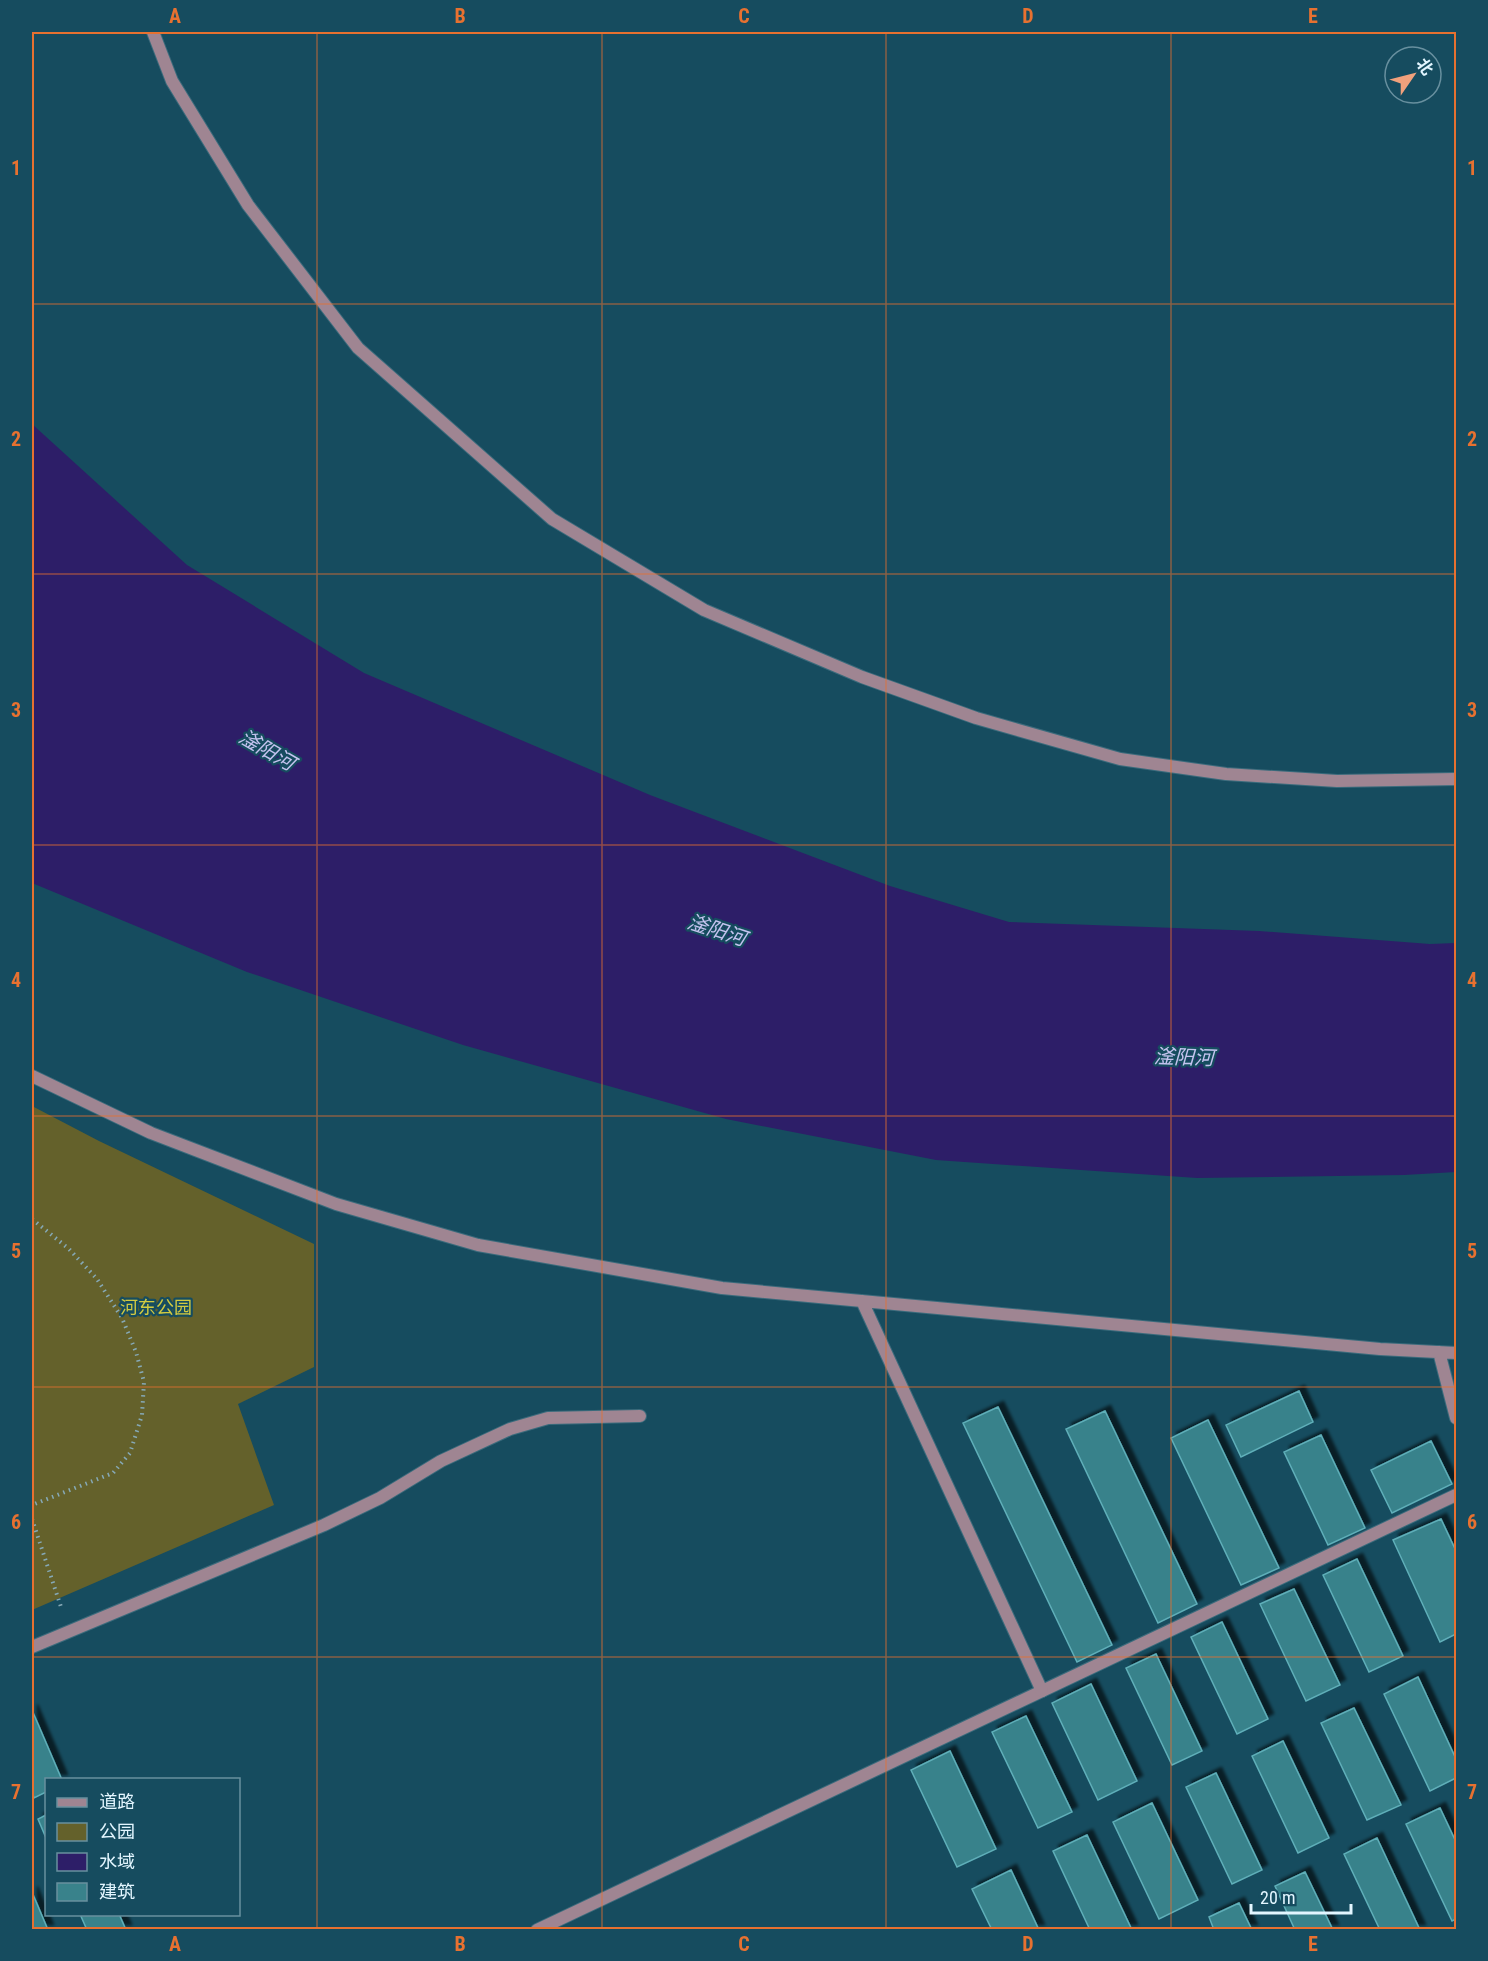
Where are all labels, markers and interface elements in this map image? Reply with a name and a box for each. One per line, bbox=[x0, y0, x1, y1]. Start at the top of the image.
text: A bbox=[169, 4, 181, 28]
text: B bbox=[454, 4, 466, 28]
text: C bbox=[738, 4, 750, 28]
text: D bbox=[1022, 4, 1034, 28]
text: E bbox=[1308, 4, 1318, 28]
north arrow bbox=[1383, 45, 1443, 105]
text: 北 bbox=[1413, 55, 1437, 79]
text: 1 bbox=[11, 156, 21, 180]
text: 1 bbox=[1467, 156, 1477, 180]
text: 2 bbox=[11, 427, 21, 451]
text: 2 bbox=[1467, 427, 1477, 451]
text: 3 bbox=[11, 698, 21, 722]
text: 3 bbox=[1467, 698, 1477, 722]
water label: 滏阳河 bbox=[235, 725, 302, 777]
water label: 滏阳河 bbox=[685, 909, 753, 952]
text: 4 bbox=[11, 968, 21, 992]
text: 4 bbox=[1467, 968, 1477, 992]
water label: 滏阳河 bbox=[1154, 1044, 1218, 1070]
text: 5 bbox=[11, 1239, 21, 1263]
text: 5 bbox=[1467, 1239, 1477, 1263]
park label: 河东公园 bbox=[120, 1297, 192, 1318]
text: 6 bbox=[11, 1510, 21, 1534]
text: 6 bbox=[1467, 1510, 1477, 1534]
legend bbox=[45, 1778, 240, 1916]
text: 7 bbox=[11, 1780, 21, 1804]
text: 7 bbox=[1467, 1780, 1477, 1804]
text: 道路 bbox=[99, 1791, 135, 1812]
text: 公园 bbox=[99, 1821, 135, 1842]
text: 水域 bbox=[99, 1851, 135, 1872]
scale bar bbox=[1251, 1877, 1352, 1915]
text: 建筑 bbox=[99, 1881, 135, 1902]
text: 20 m bbox=[1260, 1887, 1295, 1908]
text: A bbox=[169, 1932, 181, 1956]
text: B bbox=[454, 1932, 466, 1956]
text: C bbox=[738, 1932, 750, 1956]
text: D bbox=[1022, 1932, 1034, 1956]
text: E bbox=[1308, 1932, 1318, 1956]

